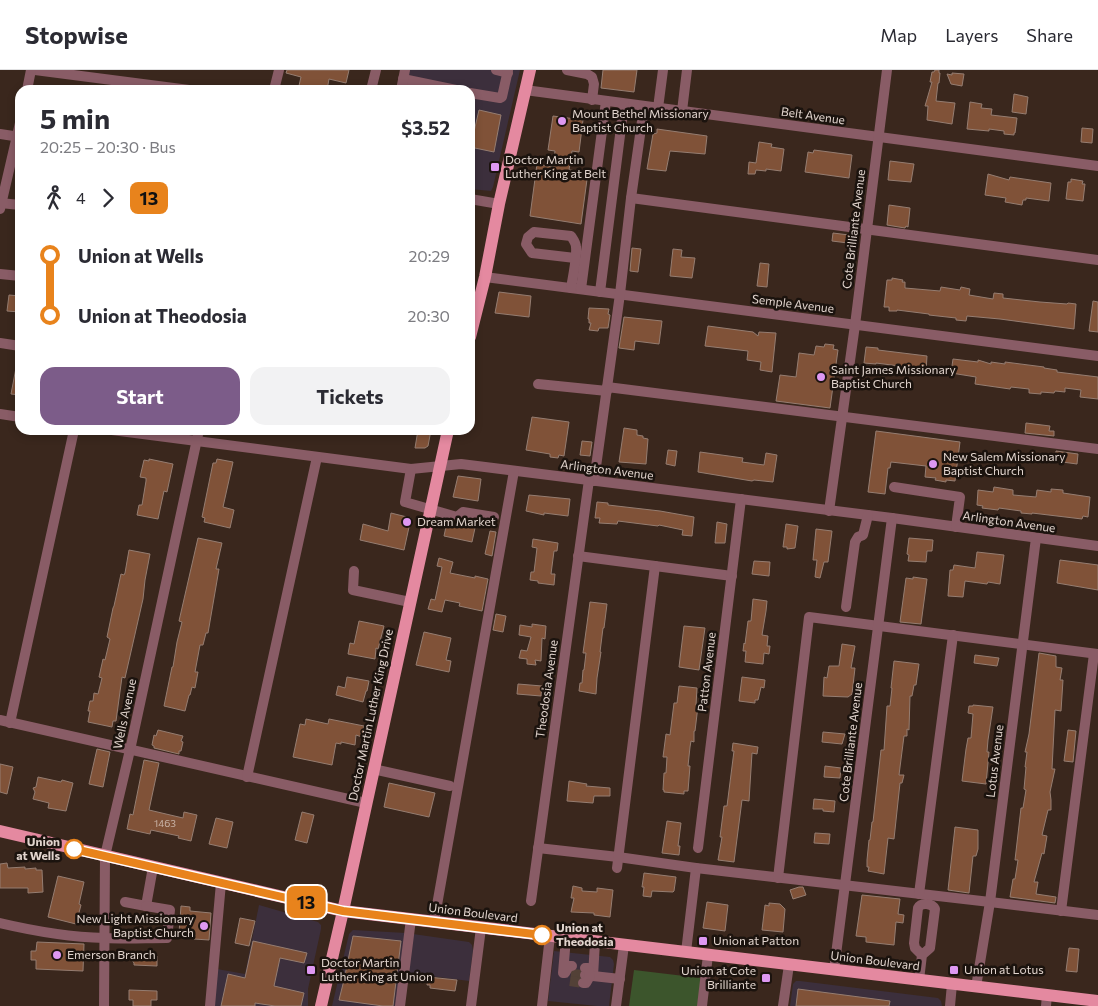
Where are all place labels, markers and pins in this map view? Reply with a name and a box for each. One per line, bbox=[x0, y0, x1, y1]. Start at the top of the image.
place label: Mount Bethel Missionary Baptist Church bbox=[572, 106, 709, 134]
marker: Mount Bethel Missionary Baptist Church bbox=[556, 115, 568, 127]
place label: Doctor Martin Luther King at Belt bbox=[505, 152, 606, 180]
marker: Doctor Martin Luther King at Belt bbox=[489, 161, 501, 173]
place label: Saint James Missionary Baptist Church bbox=[831, 362, 956, 390]
marker: Saint James Missionary Baptist Church bbox=[815, 371, 827, 383]
place label: New Salem Missionary Baptist Church bbox=[943, 449, 1065, 477]
marker: New Salem Missionary Baptist Church bbox=[927, 458, 939, 470]
place label: Dream Market bbox=[417, 514, 496, 528]
marker: Dream Market bbox=[401, 516, 413, 528]
place label: Union at Wells bbox=[16, 834, 60, 862]
marker: Union at Wells bbox=[64, 839, 84, 859]
place label: New Light Missionary Baptist Church bbox=[76, 911, 194, 939]
marker: New Light Missionary Baptist Church bbox=[198, 920, 210, 932]
place label: Union at Theodosia bbox=[556, 920, 614, 948]
marker: Union at Theodosia bbox=[532, 925, 552, 945]
place label: Union at Patton bbox=[713, 933, 799, 947]
marker: Union at Patton bbox=[697, 935, 709, 947]
place label: Emerson Branch bbox=[67, 947, 156, 961]
marker: Emerson Branch bbox=[51, 949, 63, 961]
place label: Doctor Martin Luther King at Union bbox=[321, 955, 433, 983]
place label: Union at Lotus bbox=[964, 962, 1044, 976]
place label: Union at Cote Brilliante bbox=[681, 963, 756, 991]
marker: Doctor Martin Luther King at Union bbox=[305, 964, 317, 976]
marker: Union at Lotus bbox=[948, 964, 960, 976]
marker: Union at Cote Brilliante bbox=[760, 972, 772, 984]

